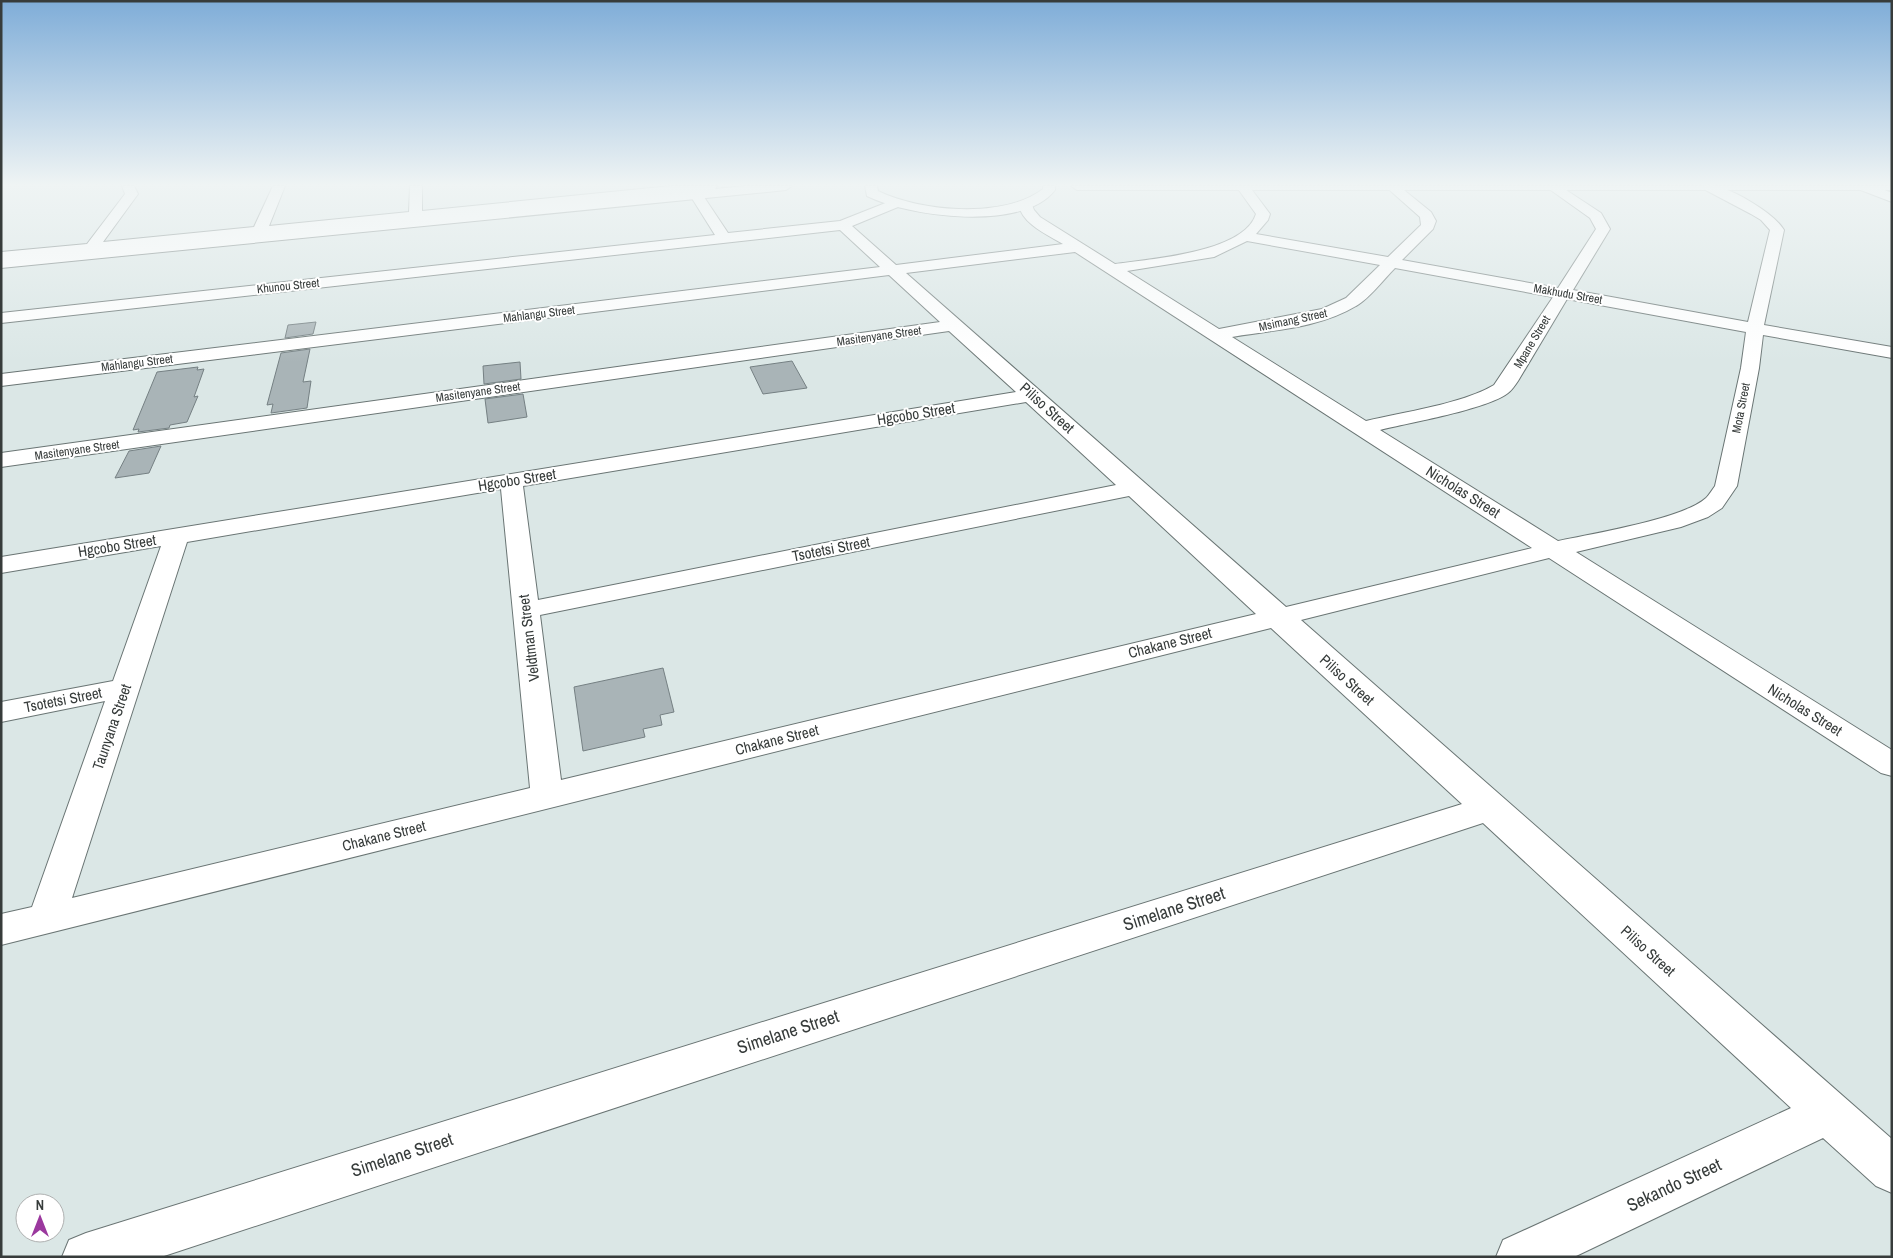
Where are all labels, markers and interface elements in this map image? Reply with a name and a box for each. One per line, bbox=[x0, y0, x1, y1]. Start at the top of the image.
street label: Khunou Street bbox=[256, 275, 320, 297]
street label: Makhudu Street bbox=[1532, 280, 1604, 308]
street label: Mahlangu Street bbox=[502, 302, 576, 326]
street label: Msimang Street bbox=[1257, 305, 1329, 335]
street label: Mpane Street bbox=[1510, 312, 1554, 371]
street label: Masitenyane Street bbox=[836, 322, 923, 350]
street label: Mahlangu Street bbox=[100, 351, 174, 375]
street label: Piliso Street bbox=[1015, 377, 1080, 438]
street label: Masitenyane Street bbox=[435, 378, 522, 406]
street label: Mota Street bbox=[1728, 381, 1754, 434]
street label: Hgcobo Street bbox=[875, 397, 957, 430]
street label: Masitenyane Street bbox=[34, 436, 121, 464]
street label: Nicholas Street bbox=[1422, 460, 1505, 523]
street label: Hgcobo Street bbox=[476, 463, 558, 496]
street label: Hgcobo Street bbox=[76, 529, 158, 562]
street label: Tsotetsi Street bbox=[790, 531, 872, 566]
street label: Veldtman Street bbox=[513, 593, 544, 683]
street label: Chakane Street bbox=[1126, 622, 1214, 663]
street label: Piliso Street bbox=[1315, 649, 1380, 710]
street label: Nicholas Street bbox=[1764, 678, 1847, 741]
street label: Taunyana Street bbox=[87, 680, 136, 773]
street label: Tsotetsi Street bbox=[22, 682, 104, 717]
street label: Chakane Street bbox=[733, 719, 821, 760]
street label: Chakane Street bbox=[340, 815, 428, 856]
street label: Simelane Street bbox=[1120, 880, 1228, 937]
street label: Piliso Street bbox=[1616, 920, 1681, 981]
street label: Simelane Street bbox=[734, 1003, 842, 1060]
street label: Simelane Street bbox=[348, 1126, 456, 1183]
street label: Sekando Street bbox=[1622, 1152, 1725, 1217]
north arrow bbox=[15, 1193, 65, 1243]
text: N bbox=[36, 1196, 44, 1214]

